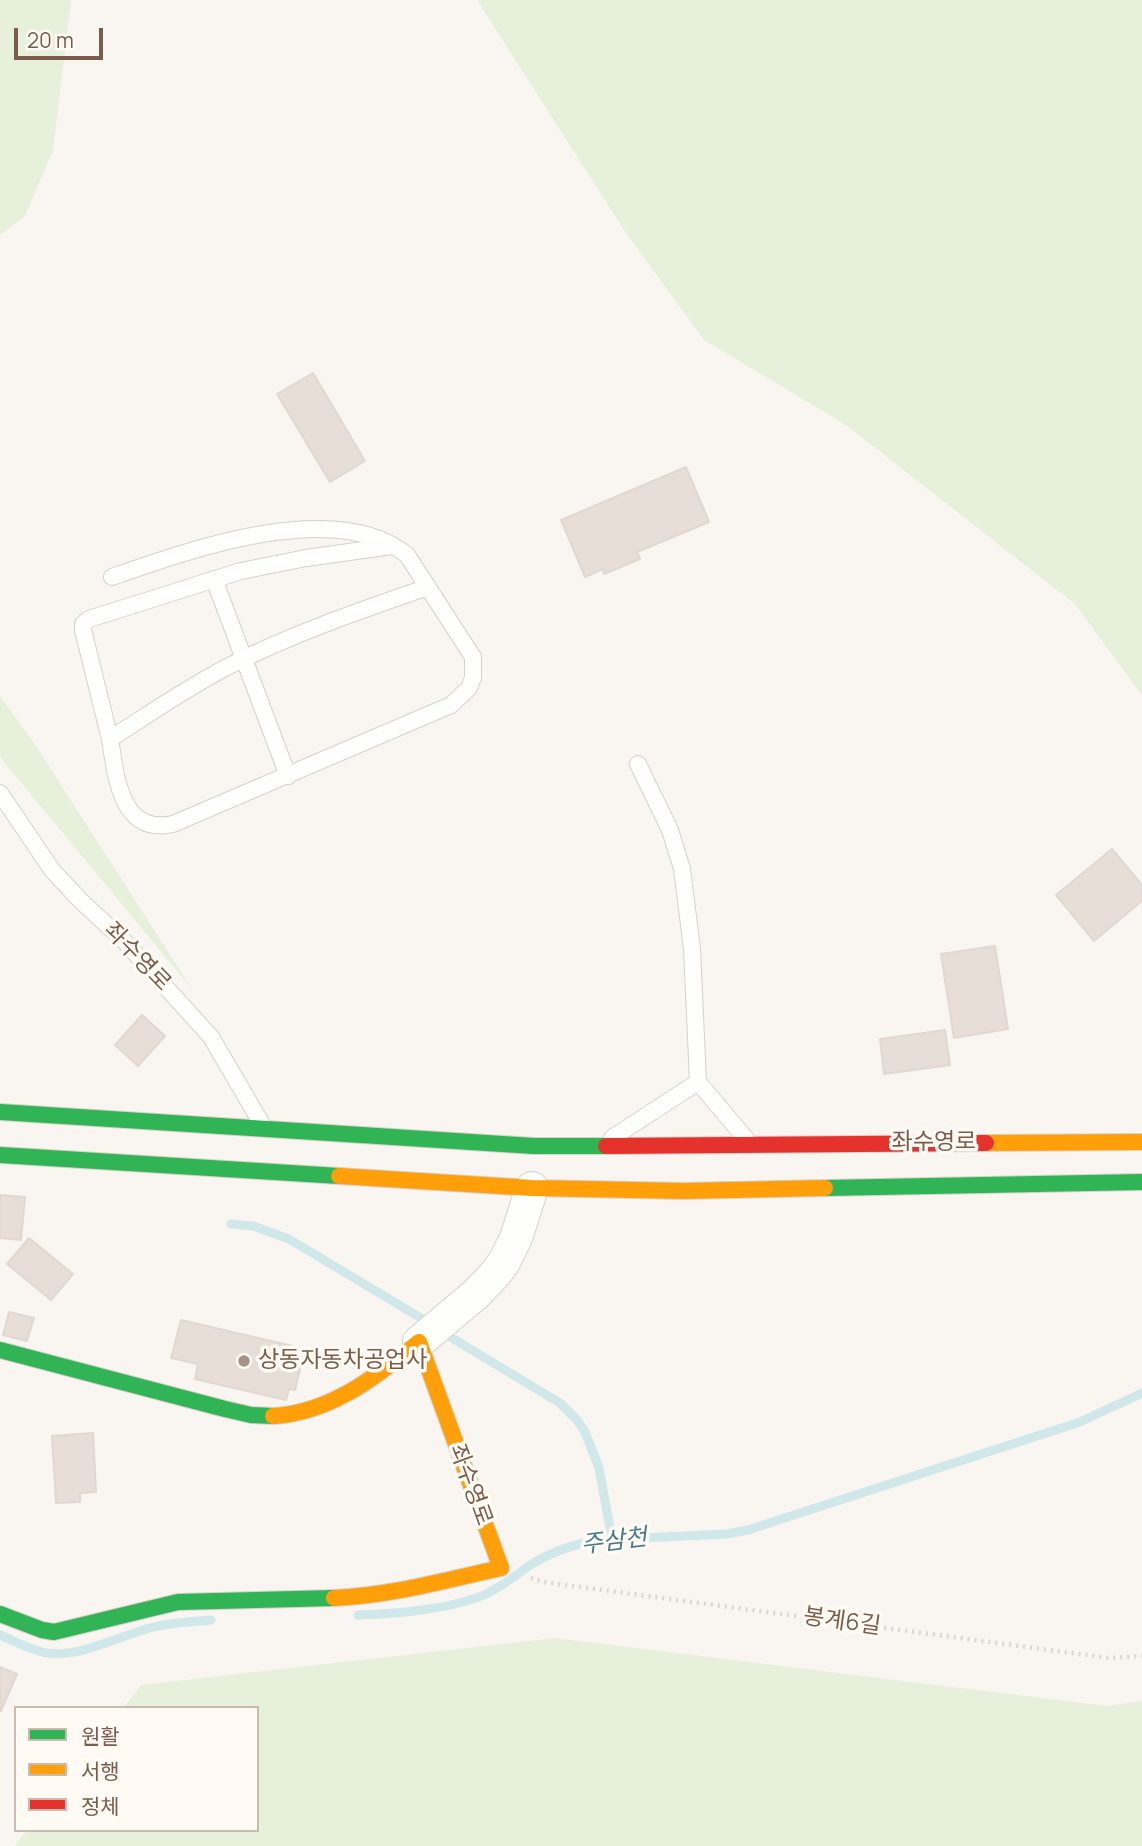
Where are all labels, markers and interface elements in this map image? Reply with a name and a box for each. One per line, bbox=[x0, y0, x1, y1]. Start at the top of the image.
scale bar bbox=[18, 14, 107, 58]
text: 20 m bbox=[27, 26, 74, 54]
street label: 좌수영로 bbox=[98, 917, 176, 997]
street label: 좌수영로 bbox=[892, 1129, 976, 1157]
place label: 상동자동차공업사 bbox=[258, 1347, 427, 1375]
marker: 상동자동차공업사 bbox=[236, 1353, 252, 1369]
street label: 좌수영로 bbox=[443, 1441, 497, 1529]
water label: 주삼천 bbox=[579, 1524, 649, 1560]
street label: 봉계6길 bbox=[802, 1603, 882, 1641]
legend bbox=[14, 1706, 259, 1832]
text: 원활 bbox=[81, 1722, 120, 1750]
text: 서행 bbox=[81, 1757, 120, 1785]
text: 정체 bbox=[81, 1792, 120, 1820]

